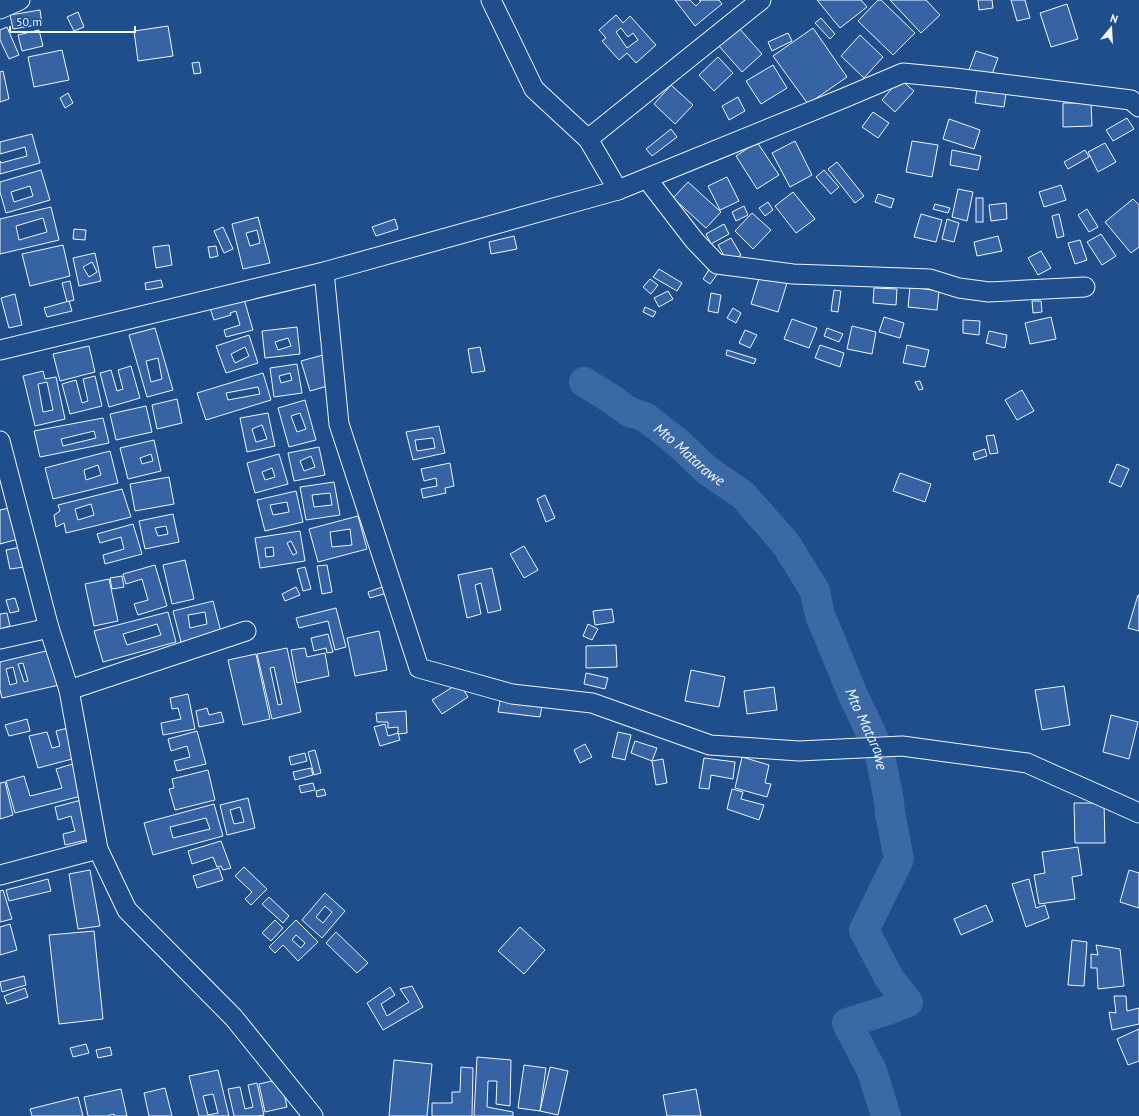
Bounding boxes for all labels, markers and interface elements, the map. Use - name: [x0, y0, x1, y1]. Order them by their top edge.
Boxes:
- scale bar: [10, 8, 135, 34]
- north arrow: [1091, 8, 1131, 48]
- text: N: [1108, 11, 1120, 26]
- text: 50 m: [16, 14, 42, 29]
- water label: Mto Matarawe: [650, 418, 729, 489]
- water label: Mto Matarawe: [842, 685, 892, 772]

